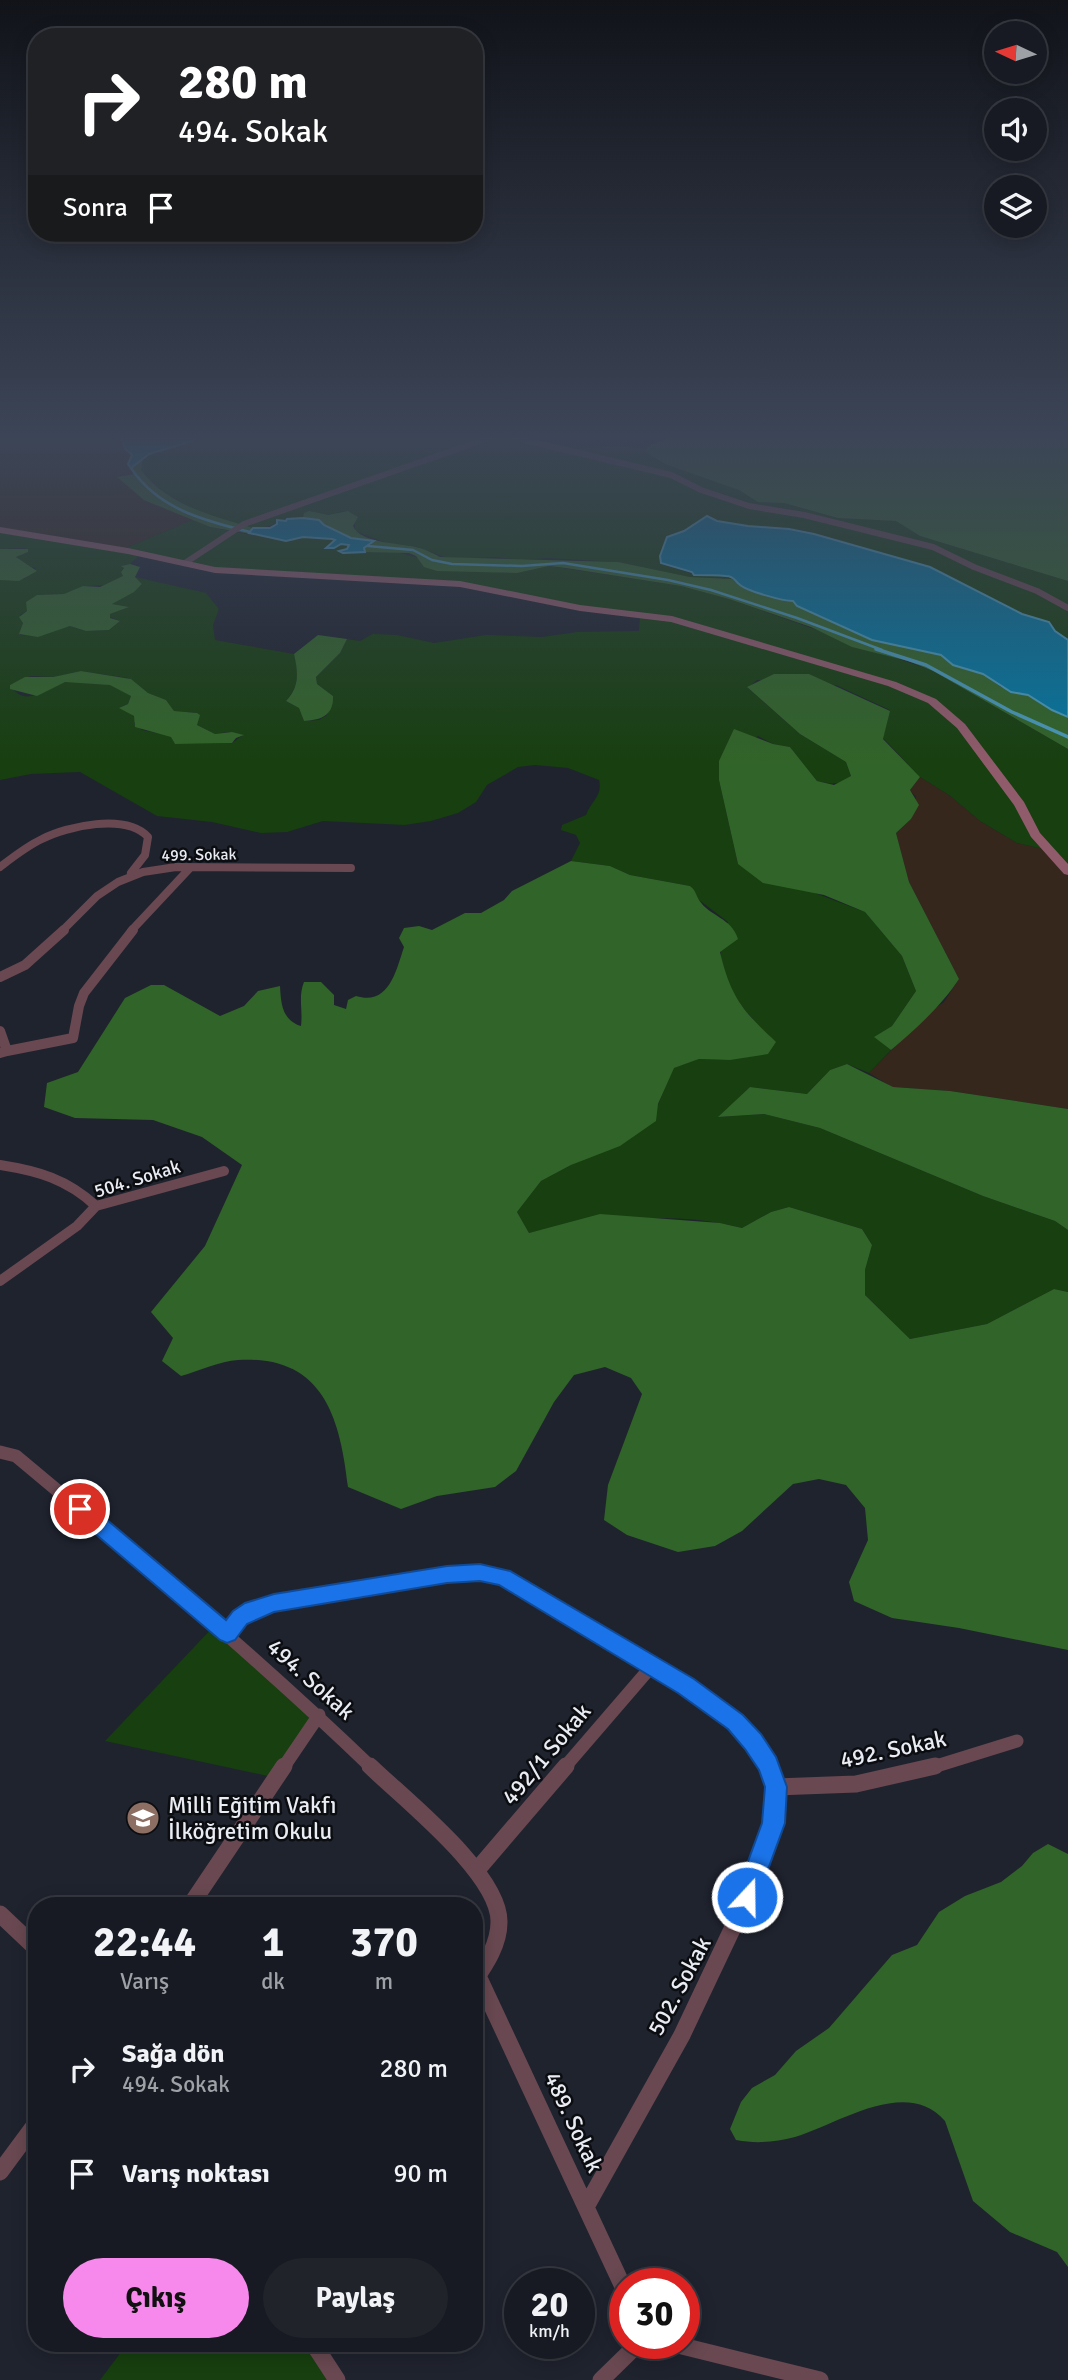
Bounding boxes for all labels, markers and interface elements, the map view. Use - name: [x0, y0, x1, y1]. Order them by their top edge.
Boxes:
- north arrow: [984, 21, 1046, 84]
- map controls: [984, 21, 1047, 238]
- text: 280 m: [178, 52, 308, 112]
- icon: right: [63, 56, 154, 147]
- button: sound: [984, 98, 1047, 161]
- text: 494. Sokak: [178, 112, 328, 151]
- button: layers: [984, 175, 1047, 238]
- icon: arrive: [142, 189, 180, 227]
- text: Sonra: [63, 192, 128, 224]
- street label: 499. Sokak: [161, 844, 237, 866]
- street label: 504. Sokak: [91, 1154, 184, 1203]
- pin: [50, 1479, 110, 1539]
- icon: arrive: [61, 1490, 99, 1528]
- street label: 494. Sokak: [261, 1633, 361, 1727]
- street label: 492/1 Sokak: [495, 1697, 598, 1811]
- street label: 492. Sokak: [837, 1724, 949, 1775]
- place label: Milli Eğitim Vakfı İlköğretim Okulu: [168, 1791, 337, 1846]
- school or university icon: Milli Eğitim Vakfı İlköğretim Okulu: [124, 1799, 162, 1837]
- position arrow: [710, 1860, 784, 1934]
- text: 22:44: [93, 1917, 196, 1968]
- text: 1: [262, 1917, 284, 1968]
- text: 370: [350, 1917, 418, 1968]
- street label: 502. Sokak: [641, 1931, 718, 2041]
- text: Varış: [120, 1967, 169, 1996]
- text: dk: [261, 1967, 285, 1996]
- text: m: [375, 1967, 393, 1996]
- text: Sağa dön: [122, 2038, 225, 2070]
- icon: right: [63, 2050, 101, 2088]
- text: 280 m: [379, 2053, 448, 2085]
- street label: 489. Sokak: [538, 2067, 610, 2178]
- text: 494. Sokak: [122, 2070, 230, 2099]
- icon: arrive: [63, 2155, 101, 2193]
- text: Varış noktası: [122, 2158, 270, 2190]
- text: 90 m: [393, 2158, 448, 2190]
- button: Çıkış: [63, 2258, 249, 2338]
- button: Paylaş: [263, 2258, 448, 2338]
- speed limit sign: 30: [609, 2268, 700, 2359]
- text: 20: [531, 2283, 568, 2326]
- text: km/h: [529, 2320, 570, 2342]

